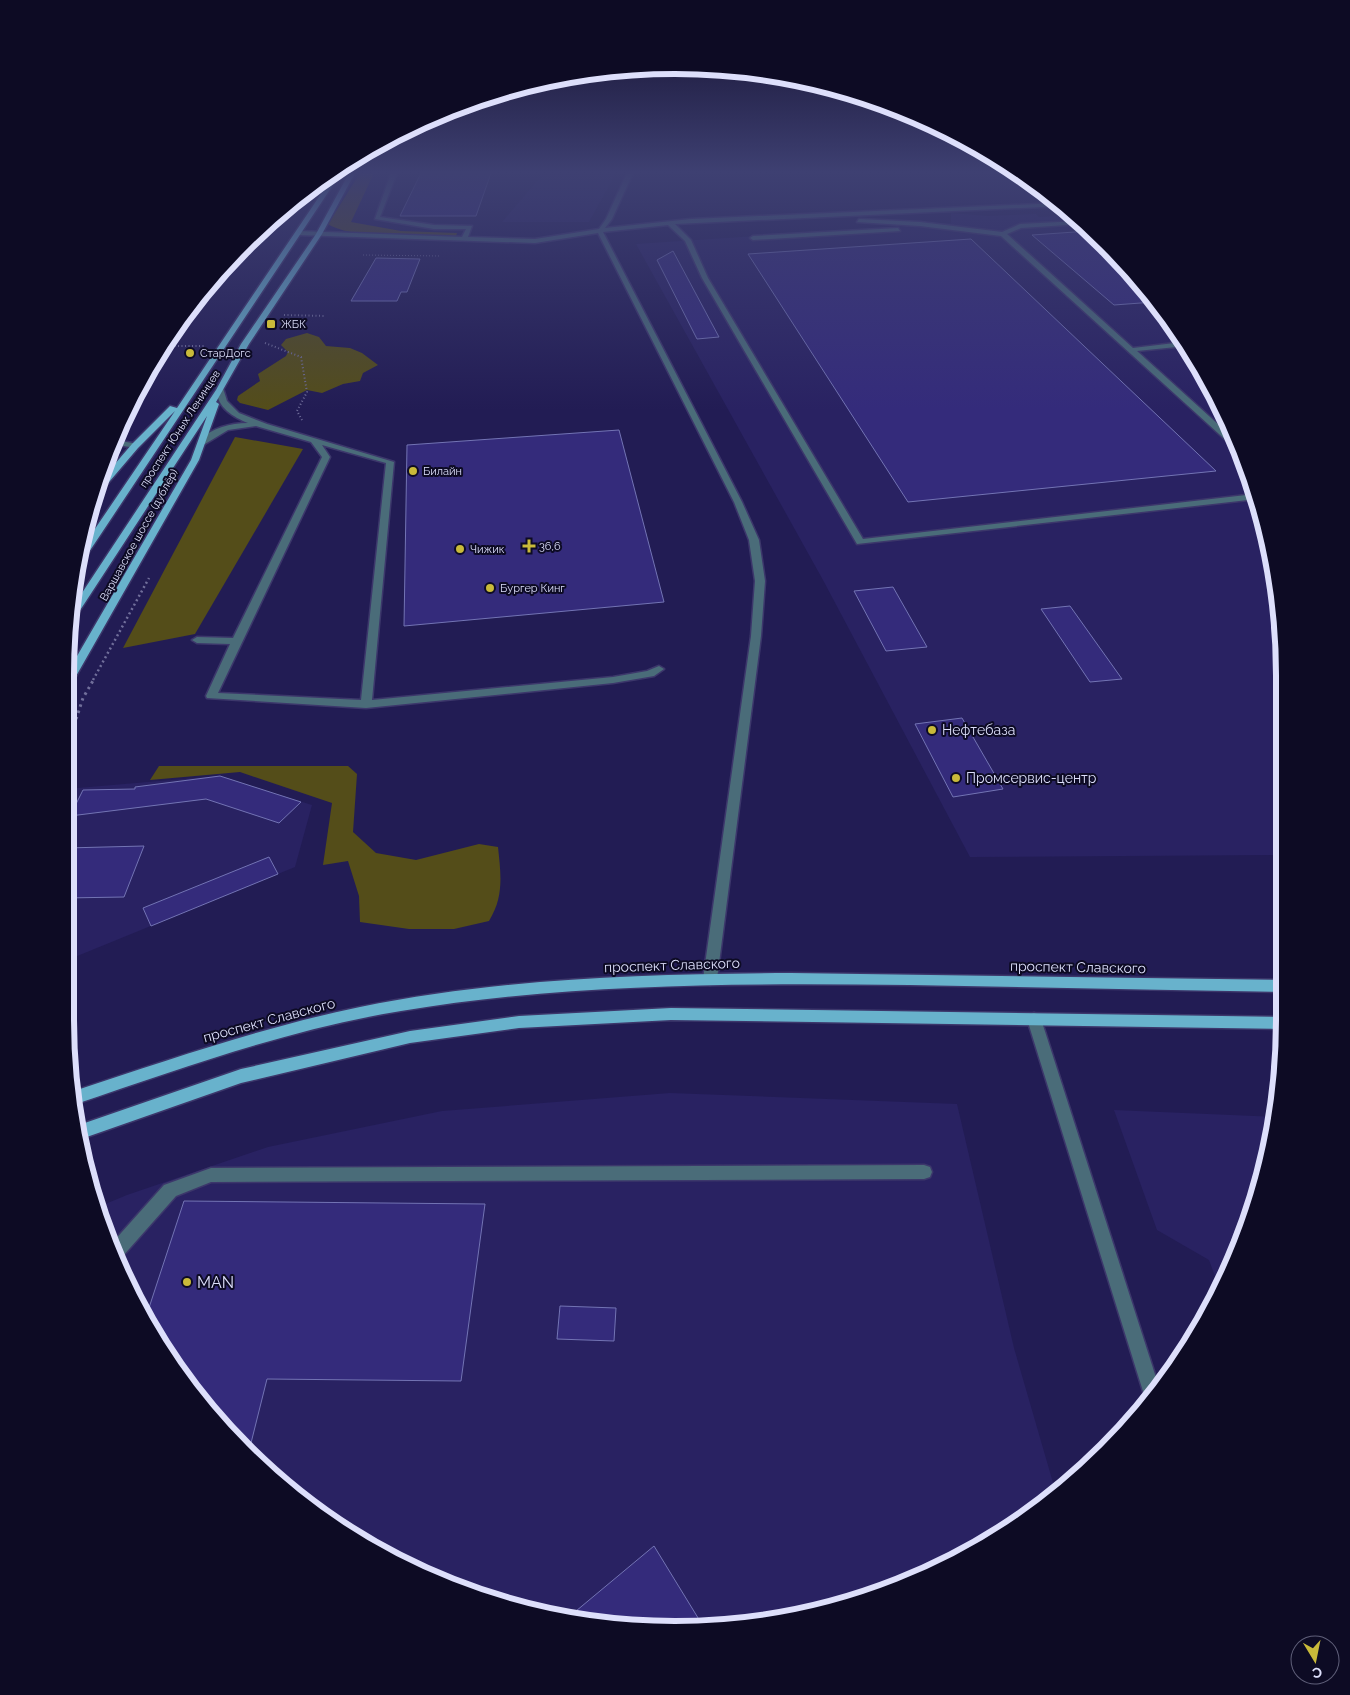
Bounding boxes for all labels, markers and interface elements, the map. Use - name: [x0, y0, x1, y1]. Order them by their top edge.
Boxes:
- marker: ЖБК: [265, 318, 277, 330]
- place label: ЖБК: [281, 318, 306, 331]
- marker: СтарДогс: [184, 347, 196, 359]
- place label: СтарДогс: [200, 347, 251, 360]
- street label: проспект Юных Ленинцев: [137, 368, 223, 490]
- marker: Билайн: [407, 465, 419, 477]
- place label: Билайн: [423, 465, 462, 478]
- street label: Варшавское шоссе (дублёр): [97, 467, 181, 603]
- marker: 36,6: [523, 540, 535, 552]
- place label: 36,6: [539, 540, 561, 553]
- marker: Чижик: [454, 543, 466, 555]
- place label: Чижик: [470, 543, 505, 556]
- marker: Бургер Кинг: [484, 582, 496, 594]
- place label: Бургер Кинг: [500, 582, 565, 595]
- place label: Нефтебаза: [942, 722, 1015, 738]
- marker: Нефтебаза: [926, 724, 938, 736]
- place label: Промсервис-центр: [966, 770, 1097, 786]
- marker: Промсервис-центр: [950, 772, 962, 784]
- street label: проспект Славского: [604, 955, 740, 975]
- street label: проспект Славского: [1010, 958, 1146, 976]
- street label: проспект Славского: [201, 995, 337, 1045]
- place label: MAN: [197, 1273, 234, 1292]
- marker: MAN: [181, 1276, 193, 1288]
- north arrow: [1290, 1635, 1340, 1685]
- text: С: [1311, 1664, 1323, 1682]

